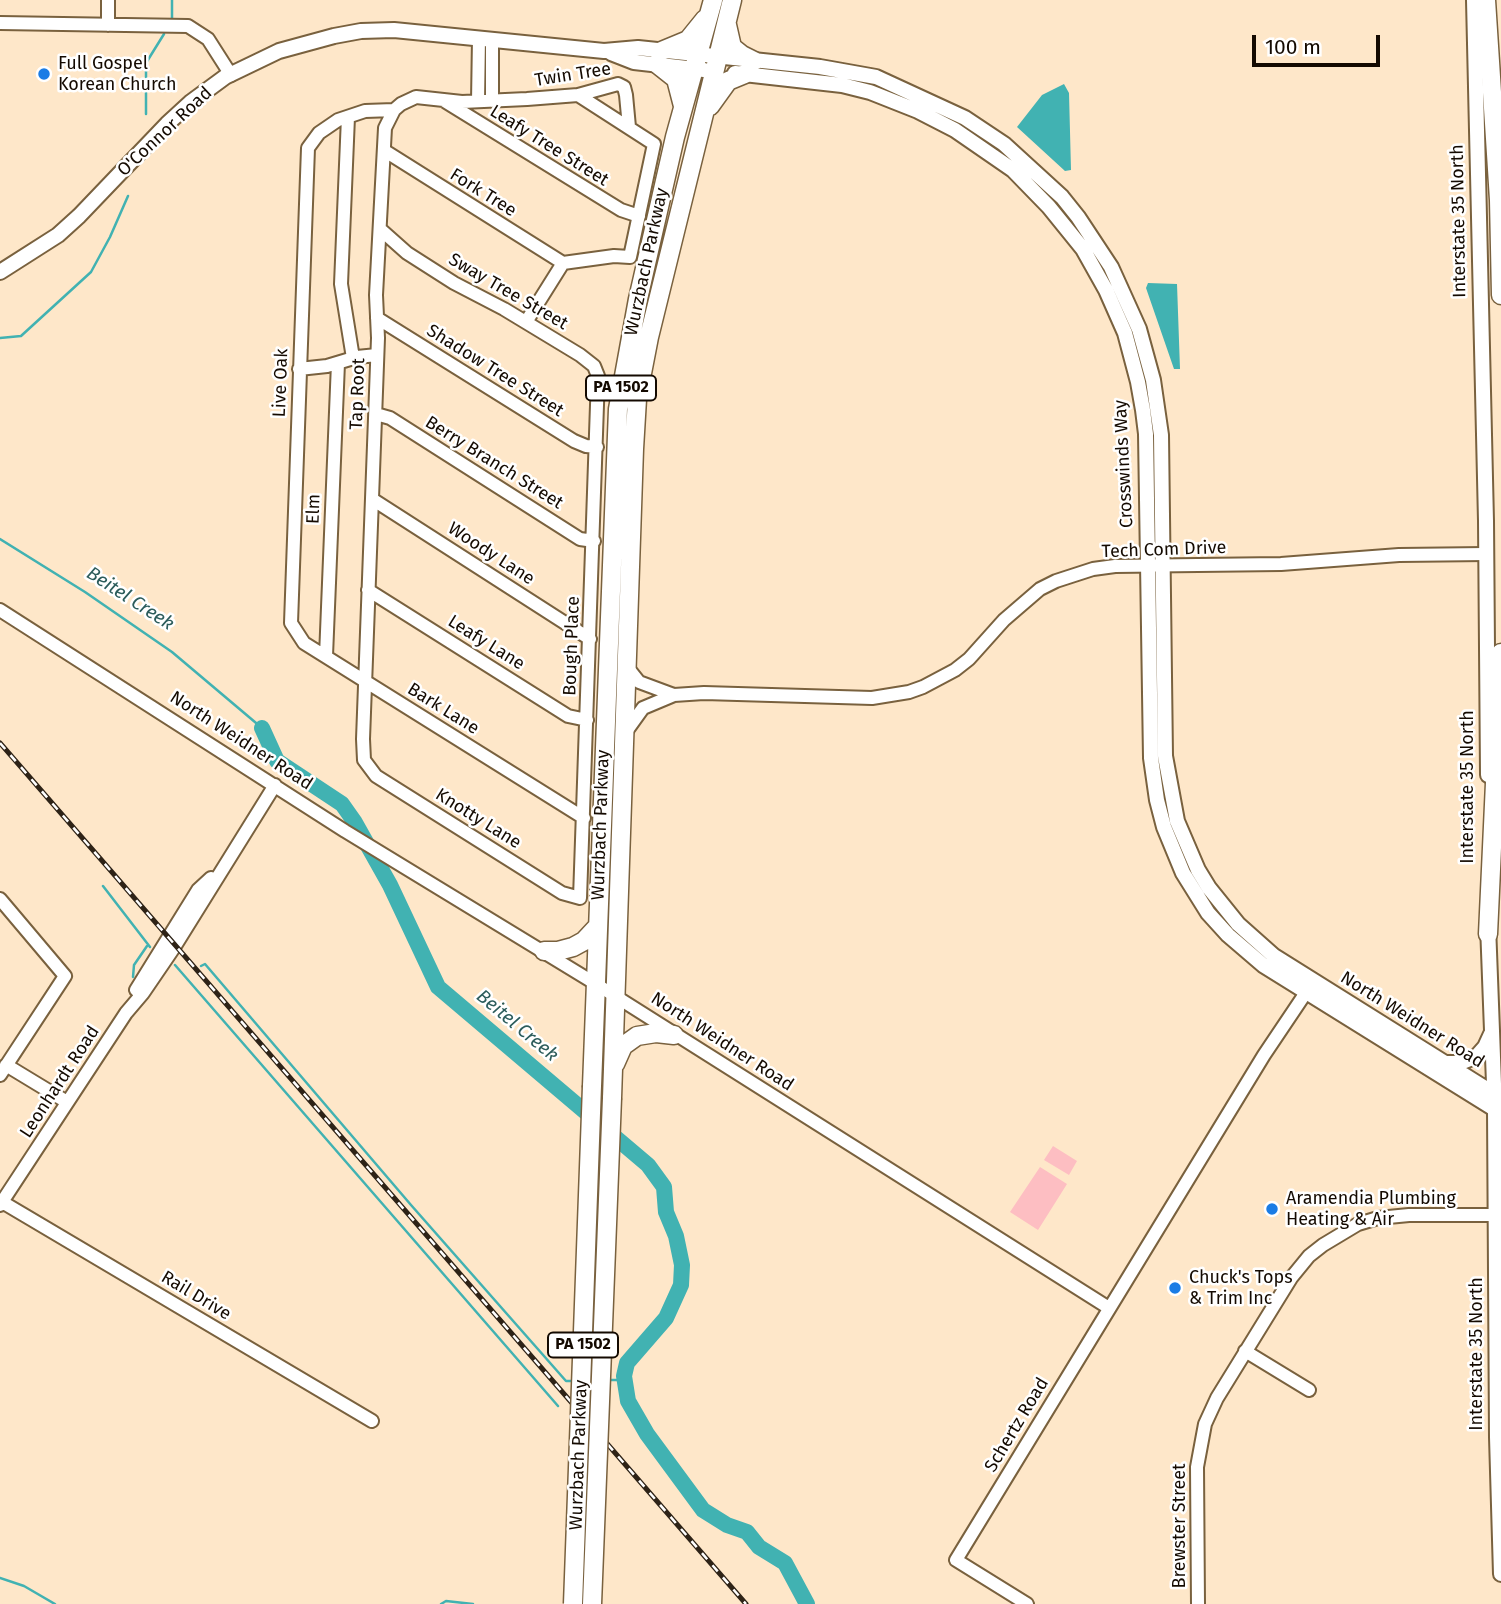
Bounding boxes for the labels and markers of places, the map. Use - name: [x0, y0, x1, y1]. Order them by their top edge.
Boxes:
- place label: Full Gospel Korean Church: [58, 53, 176, 96]
- marker: Full Gospel Korean Church: [36, 66, 52, 82]
- place label: Aramendia Plumbing Heating & Air: [1286, 1188, 1456, 1230]
- marker: Aramendia Plumbing Heating & Air: [1264, 1201, 1280, 1217]
- place label: Chuck's Tops & Trim Inc: [1189, 1267, 1293, 1310]
- marker: Chuck's Tops & Trim Inc: [1167, 1280, 1183, 1296]

